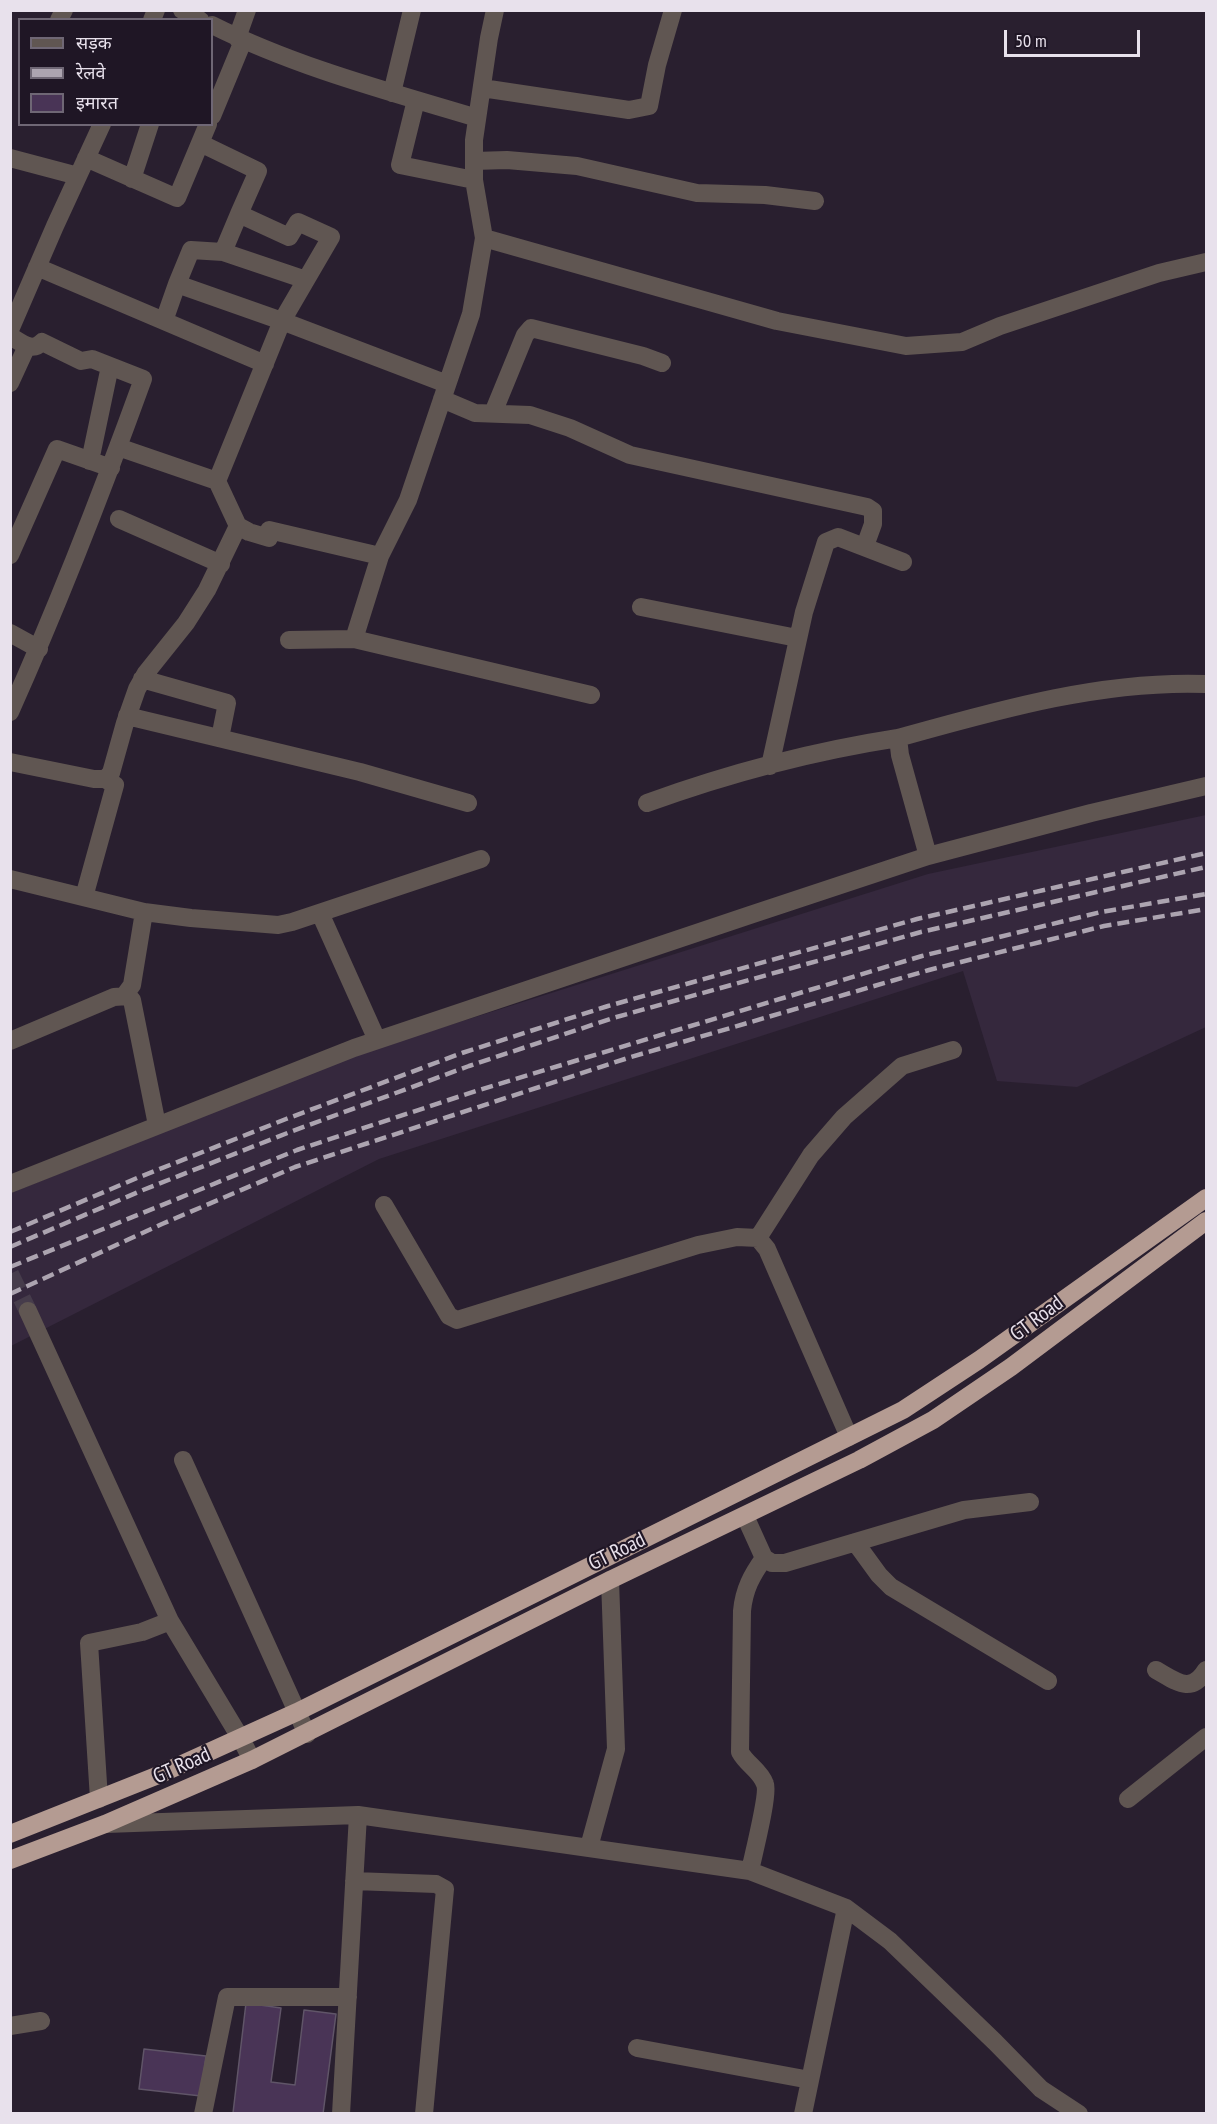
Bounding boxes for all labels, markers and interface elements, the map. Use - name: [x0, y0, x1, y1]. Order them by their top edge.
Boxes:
- legend: [18, 18, 213, 126]
- scale bar: [1007, 18, 1144, 56]
- text: 50 m: [1015, 29, 1047, 52]
- text: सड़क: [76, 31, 112, 54]
- text: रेलवे: [76, 61, 106, 84]
- text: इमारत: [76, 91, 118, 114]
- street label: GT Road: [1005, 1291, 1069, 1347]
- street label: GT Road: [585, 1528, 649, 1576]
- street label: GT Road: [149, 1742, 215, 1790]

